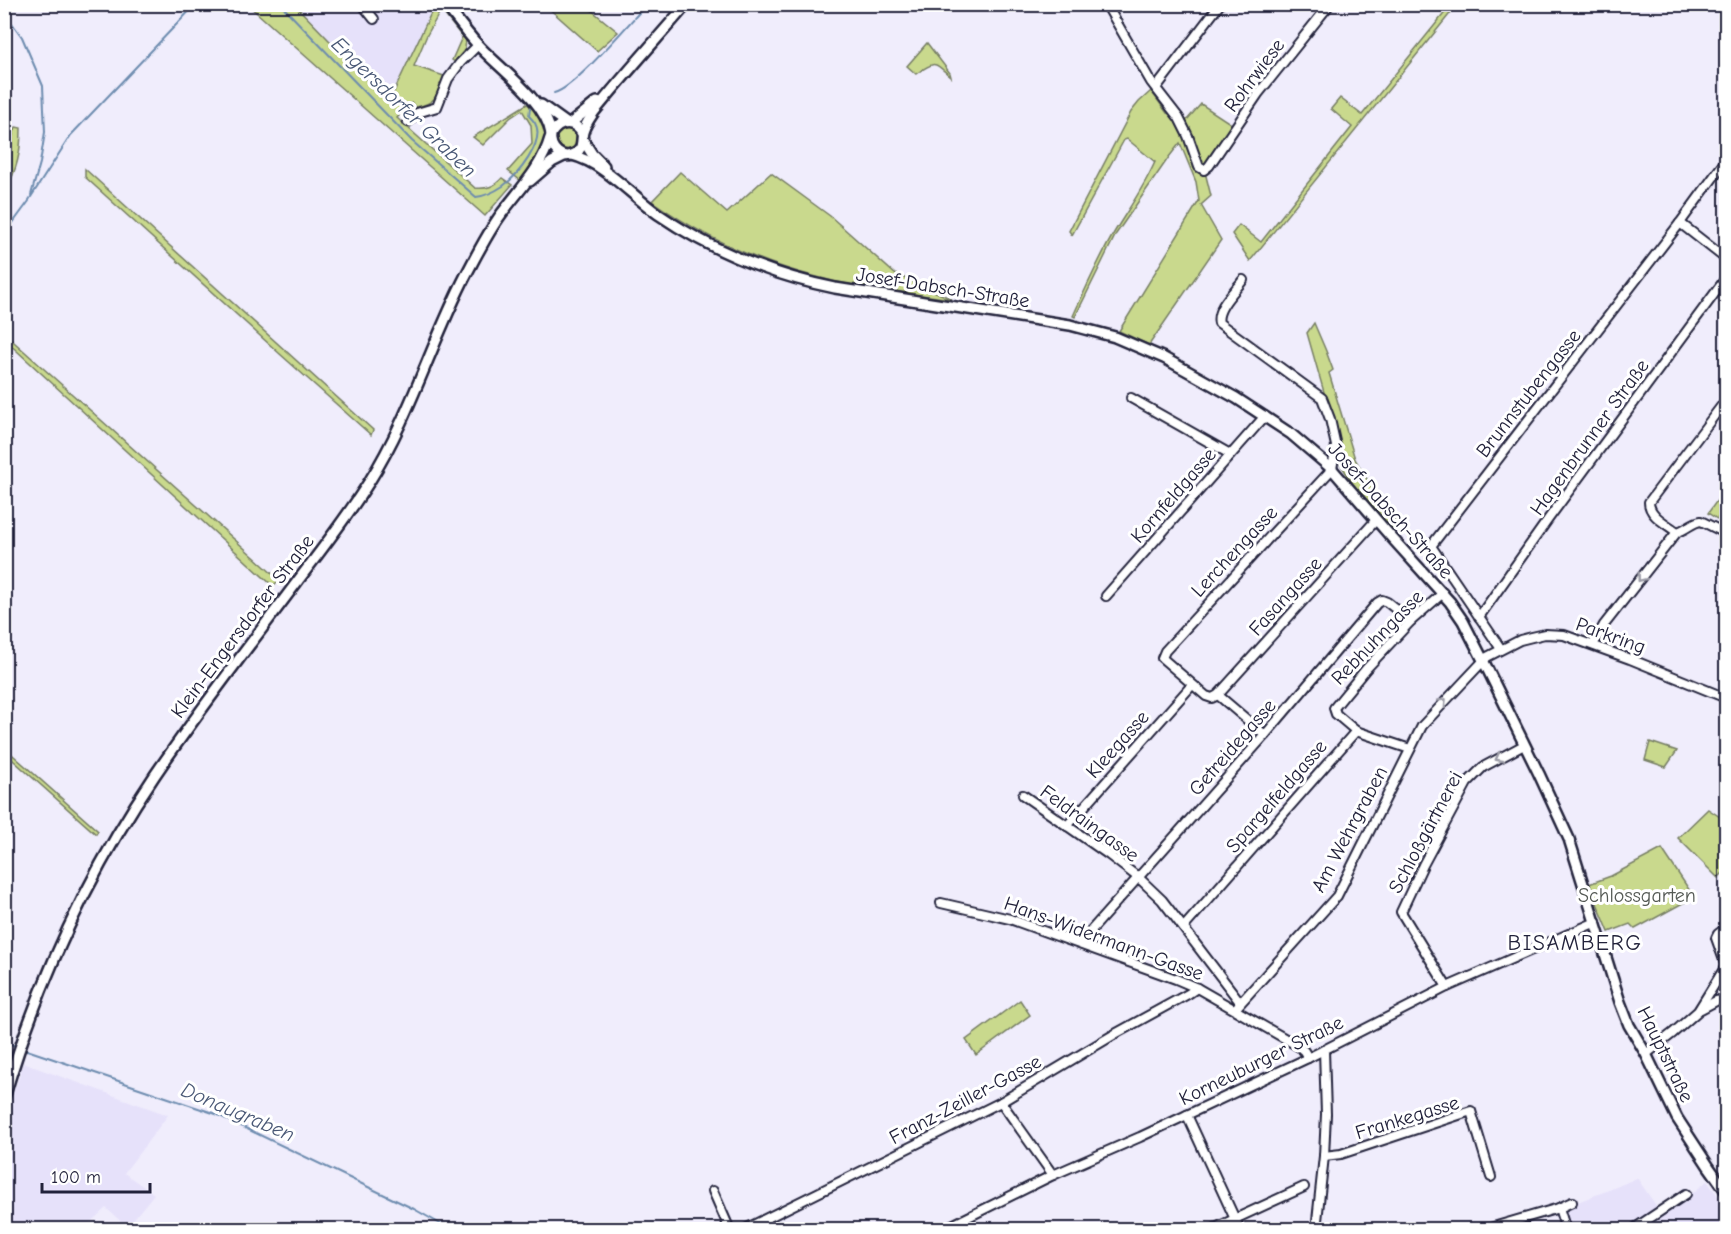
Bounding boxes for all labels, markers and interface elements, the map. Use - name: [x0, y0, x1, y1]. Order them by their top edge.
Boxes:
- water label: Engersdorfer Graben: [327, 32, 481, 182]
- street label: Rohrwiese: [1219, 34, 1289, 116]
- street label: Josef-Dabsch-Straße: [855, 262, 1031, 313]
- street label: Brunnstubengasse: [1471, 325, 1586, 462]
- street label: Hagenbrunner Straße: [1525, 355, 1654, 520]
- street label: Josef-Dabsch-Straße: [1323, 437, 1458, 583]
- street label: Kornfeldgasse: [1126, 443, 1221, 548]
- street label: Lerchengasse: [1186, 501, 1282, 602]
- street label: Klein-Engersdorfer Straße: [166, 530, 319, 722]
- street label: Fasangasse: [1244, 552, 1327, 640]
- one-way arrow: [1637, 572, 1648, 583]
- street label: Rebhuhngasse: [1326, 585, 1428, 689]
- street label: Parkring: [1573, 612, 1649, 659]
- street label: Getreidegasse: [1184, 694, 1281, 800]
- one-way arrow: [1436, 698, 1447, 709]
- street label: Kleegasse: [1081, 706, 1154, 783]
- street label: Spargelfeldgasse: [1221, 735, 1332, 857]
- one-way arrow: [1495, 751, 1505, 762]
- street label: Am Wehrgraben: [1307, 762, 1392, 896]
- street label: Schloßgärtnerei: [1384, 767, 1467, 897]
- street label: Feldraingasse: [1036, 780, 1144, 867]
- park label: Schlossgarten: [1578, 884, 1696, 907]
- street label: Hans-Widermann-Gasse: [1001, 892, 1207, 985]
- district label: BISAMBERG: [1508, 930, 1642, 956]
- street label: Hauptstraße: [1633, 1003, 1699, 1106]
- street label: Korneuburger Straße: [1175, 1011, 1347, 1110]
- street label: Franz-Zeiller-Gasse: [885, 1050, 1045, 1149]
- water label: Donaugraben: [178, 1077, 298, 1147]
- street label: Frankegasse: [1352, 1091, 1462, 1144]
- scale bar: [42, 1156, 150, 1194]
- text: 100 m: [51, 1167, 101, 1188]

